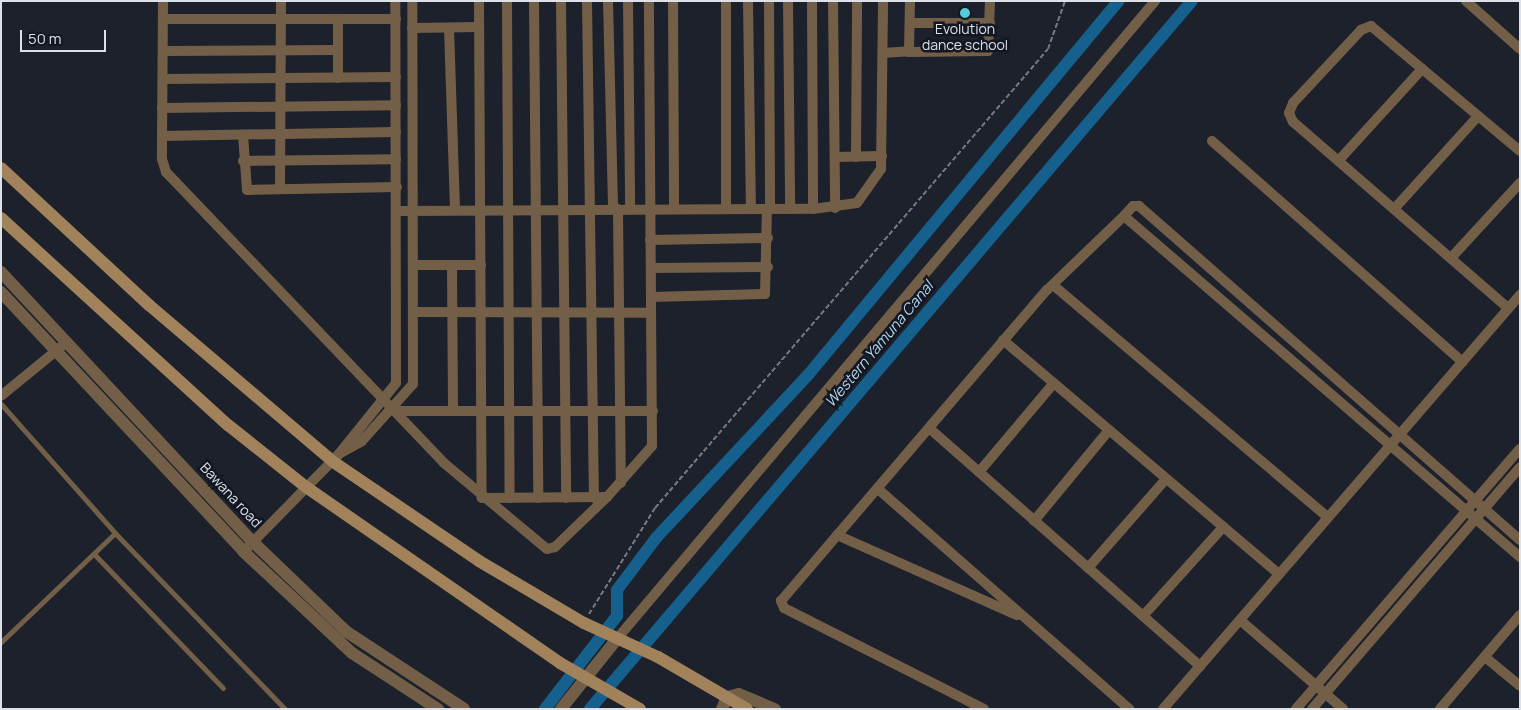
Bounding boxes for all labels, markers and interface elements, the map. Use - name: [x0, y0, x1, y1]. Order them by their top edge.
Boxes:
- marker: Evolution dance school: [959, 7, 971, 19]
- scale bar: [22, 20, 109, 52]
- place label: Evolution dance school: [922, 21, 1008, 54]
- text: 50 m: [28, 28, 62, 49]
- water label: Western Yamuna Canal: [821, 277, 937, 411]
- street label: Bawana road: [197, 459, 265, 531]

